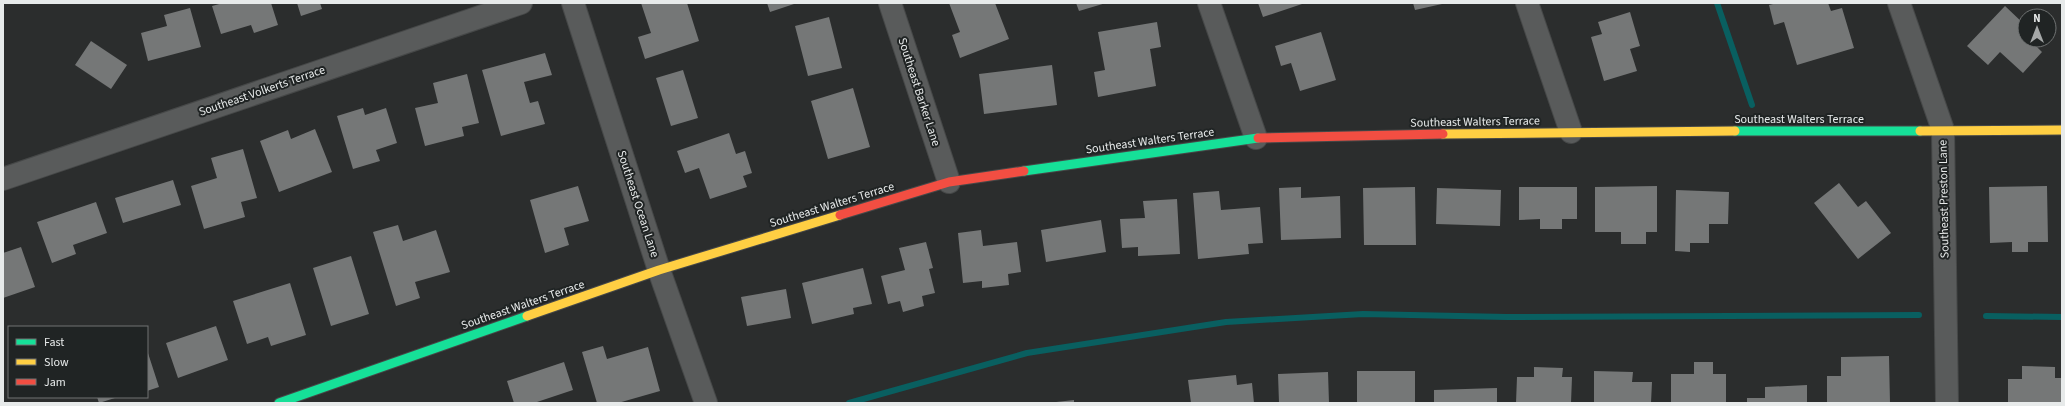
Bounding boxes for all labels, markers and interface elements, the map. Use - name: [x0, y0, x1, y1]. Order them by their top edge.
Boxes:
- north arrow: [2017, 8, 2057, 48]
- text: N: [2033, 11, 2041, 26]
- street label: Southeast Barker Lane: [893, 36, 945, 148]
- street label: Southeast Volkerts Terrace: [196, 61, 328, 121]
- street label: Southeast Walters Terrace: [1734, 111, 1864, 128]
- street label: Southeast Walters Terrace: [1410, 112, 1540, 132]
- street label: Southeast Walters Terrace: [1085, 124, 1215, 158]
- street label: Southeast Preston Lane: [1934, 140, 1954, 258]
- street label: Southeast Ocean Lane: [613, 148, 663, 260]
- street label: Southeast Walters Terrace: [767, 178, 897, 232]
- street label: Southeast Walters Terrace: [459, 276, 587, 334]
- legend: [8, 326, 148, 398]
- text: Fast: [44, 334, 64, 351]
- text: Slow: [44, 354, 69, 371]
- text: Jam: [44, 374, 66, 391]

